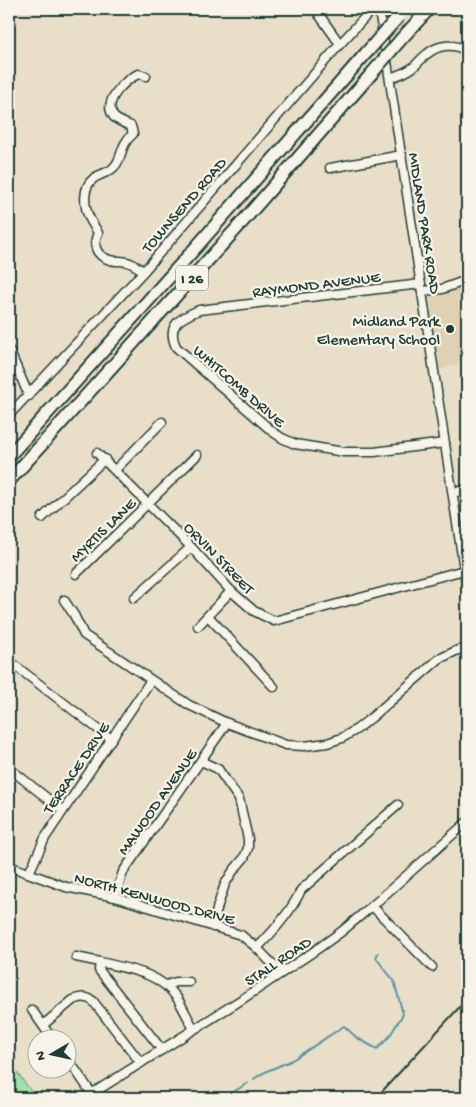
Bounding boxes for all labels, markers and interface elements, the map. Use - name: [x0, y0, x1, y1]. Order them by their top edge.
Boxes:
- street label: MIDLAND PARK ROAD: [402, 152, 443, 296]
- street label: TOWNSEND ROAD: [139, 154, 232, 258]
- road number: I 26: [176, 266, 208, 290]
- street label: RAYMOND AVENUE: [251, 269, 382, 304]
- place label: Midland Park Elementary School: [317, 314, 442, 351]
- marker: Midland Park Elementary School: [444, 323, 456, 335]
- street label: WHITCOMB DRIVE: [188, 343, 288, 433]
- street label: MYRTIS LANE: [68, 495, 142, 567]
- street label: ORVIN STREET: [178, 519, 257, 600]
- street label: TERRACE DRIVE: [40, 719, 116, 819]
- street label: MAWOOD AVENUE: [115, 745, 203, 860]
- street label: NORTH KENWOOD DRIVE: [72, 870, 237, 931]
- street label: STALL ROAD: [242, 933, 316, 992]
- north arrow: [28, 1030, 78, 1080]
- text: N: [33, 1050, 51, 1061]

